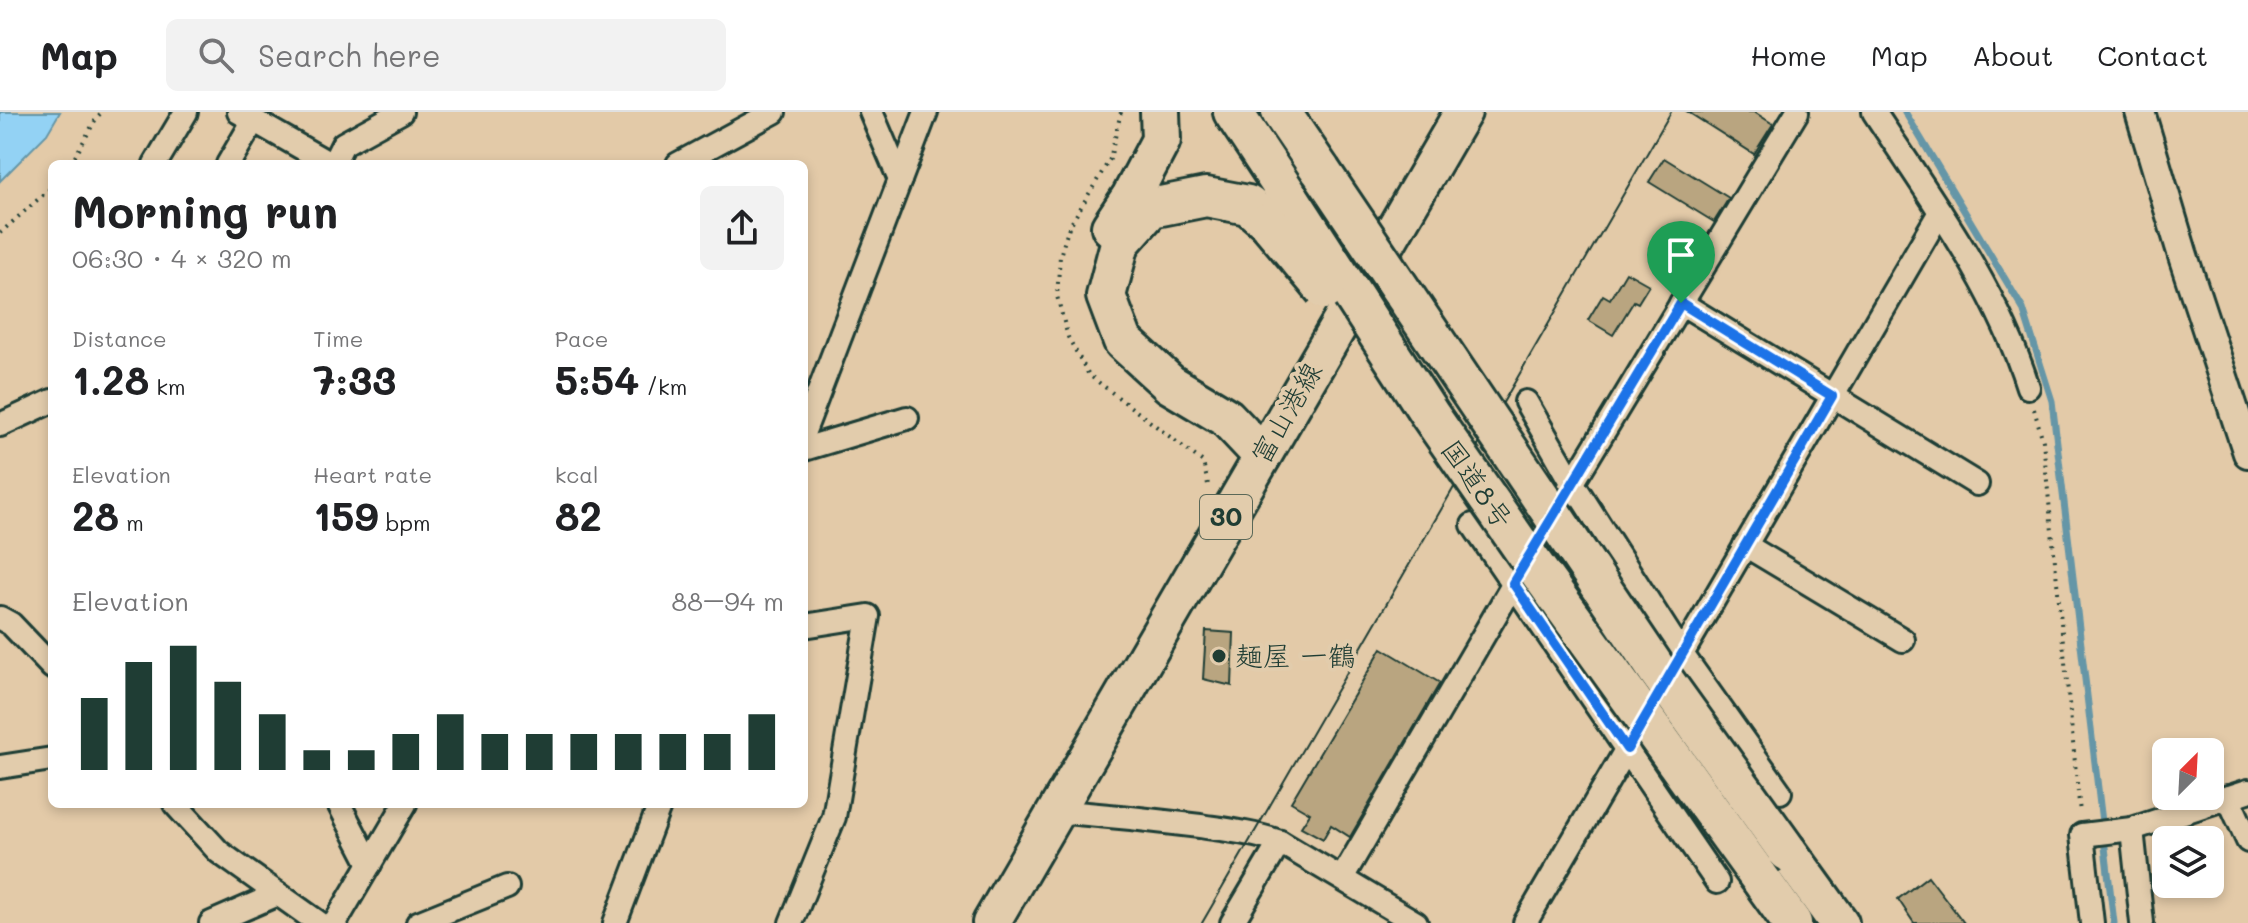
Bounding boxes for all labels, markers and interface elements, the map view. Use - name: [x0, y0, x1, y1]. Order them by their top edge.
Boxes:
- search box: [166, 19, 726, 91]
- text: Map: [40, 30, 118, 80]
- icon: search: [194, 33, 238, 77]
- text: Search here: [258, 35, 441, 75]
- text: Home: [1751, 37, 1827, 73]
- text: Map: [1871, 37, 1928, 73]
- text: About: [1972, 37, 2053, 73]
- text: Contact: [2097, 37, 2208, 73]
- text: Morning run: [72, 182, 338, 239]
- button: share: [700, 186, 784, 270]
- pin: [1647, 221, 1715, 303]
- icon: arrive: [1659, 233, 1703, 277]
- text: 06:30 · 4 × 320 m: [72, 241, 292, 275]
- text: Distance: [72, 324, 167, 353]
- text: Time: [313, 324, 363, 353]
- text: Pace: [555, 324, 608, 353]
- text: 1.28: [72, 353, 149, 405]
- text: 7:33: [313, 353, 396, 405]
- text: 5:54: [555, 353, 639, 405]
- street label: 富山港線: [1242, 355, 1329, 470]
- text: km: [149, 372, 185, 401]
- text: /km: [639, 372, 687, 401]
- street label: 国道8号: [1434, 432, 1522, 535]
- text: Elevation: [72, 460, 171, 489]
- text: Heart rate: [313, 460, 432, 489]
- text: kcal: [555, 460, 599, 489]
- text: 28: [72, 489, 119, 541]
- text: 159: [313, 489, 378, 541]
- text: 82: [555, 489, 602, 541]
- road number: 30: [1200, 495, 1252, 539]
- text: m: [119, 508, 144, 537]
- text: bpm: [378, 508, 431, 537]
- text: Elevation: [72, 584, 189, 618]
- text: 88–94 m: [672, 584, 784, 618]
- place label: 麺屋 一鶴: [1235, 637, 1356, 673]
- marker: 麺屋 一鶴: [1210, 647, 1228, 665]
- north arrow: [2152, 738, 2224, 810]
- map controls: [2152, 738, 2224, 898]
- button: layers: [2152, 826, 2224, 898]

